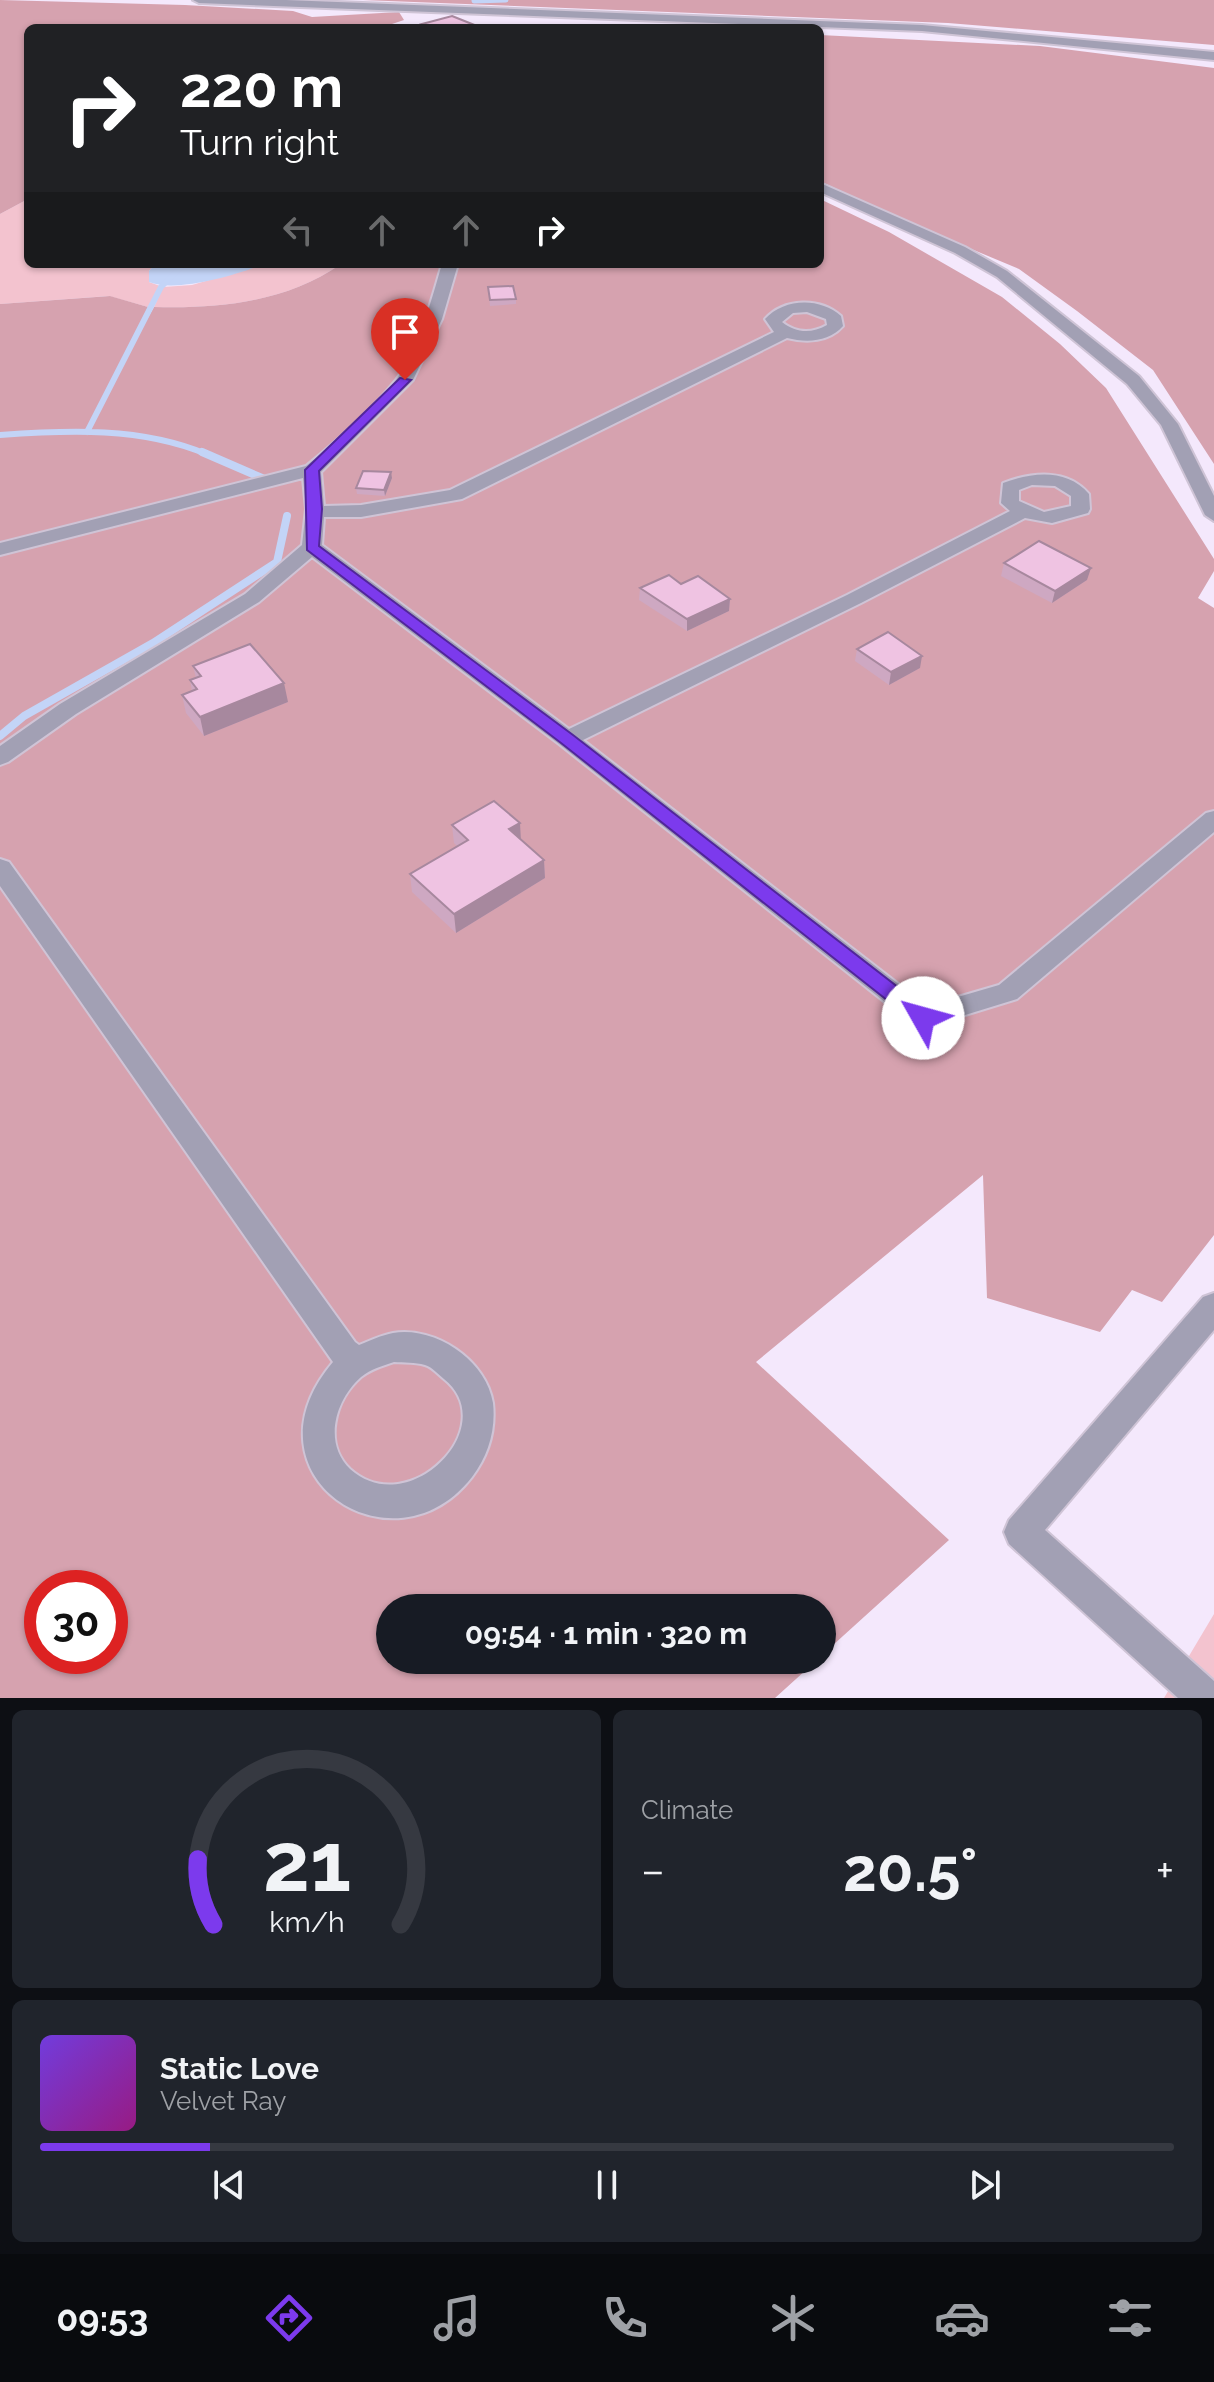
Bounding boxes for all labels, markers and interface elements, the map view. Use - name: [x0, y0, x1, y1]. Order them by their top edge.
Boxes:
- text: 220 m: [180, 54, 343, 120]
- icon: right: [48, 56, 152, 160]
- text: Turn right: [180, 121, 339, 163]
- icon: left: [276, 208, 320, 252]
- icon: ahead: [360, 208, 404, 252]
- icon: ahead: [444, 208, 488, 252]
- icon: right: [528, 208, 572, 252]
- pin: [371, 298, 439, 380]
- icon: arrive: [383, 310, 427, 354]
- position arrow: [881, 976, 965, 1060]
- speed limit sign: 30: [24, 1570, 128, 1674]
- text: 09:54 · 1 min · 320 m: [465, 1616, 747, 1651]
- text: Climate: [641, 1795, 733, 1825]
- text: 21: [262, 1813, 351, 1910]
- text: 20.5°: [843, 1835, 977, 1905]
- text: −: [641, 1845, 665, 1896]
- text: +: [1156, 1845, 1174, 1896]
- text: km/h: [269, 1905, 344, 1939]
- text: Static Love: [160, 2051, 319, 2086]
- text: Velvet Ray: [160, 2086, 286, 2116]
- icon: previous: [207, 2163, 251, 2207]
- icon: pause: [585, 2163, 629, 2207]
- icon: next: [963, 2163, 1007, 2207]
- icon: directions: [261, 2290, 317, 2346]
- icon: music: [429, 2290, 485, 2346]
- icon: phone: [597, 2290, 653, 2346]
- icon: climate: [765, 2290, 821, 2346]
- icon: car: [934, 2290, 990, 2346]
- icon: filters: [1102, 2290, 1158, 2346]
- text: 09:53: [56, 2297, 148, 2339]

